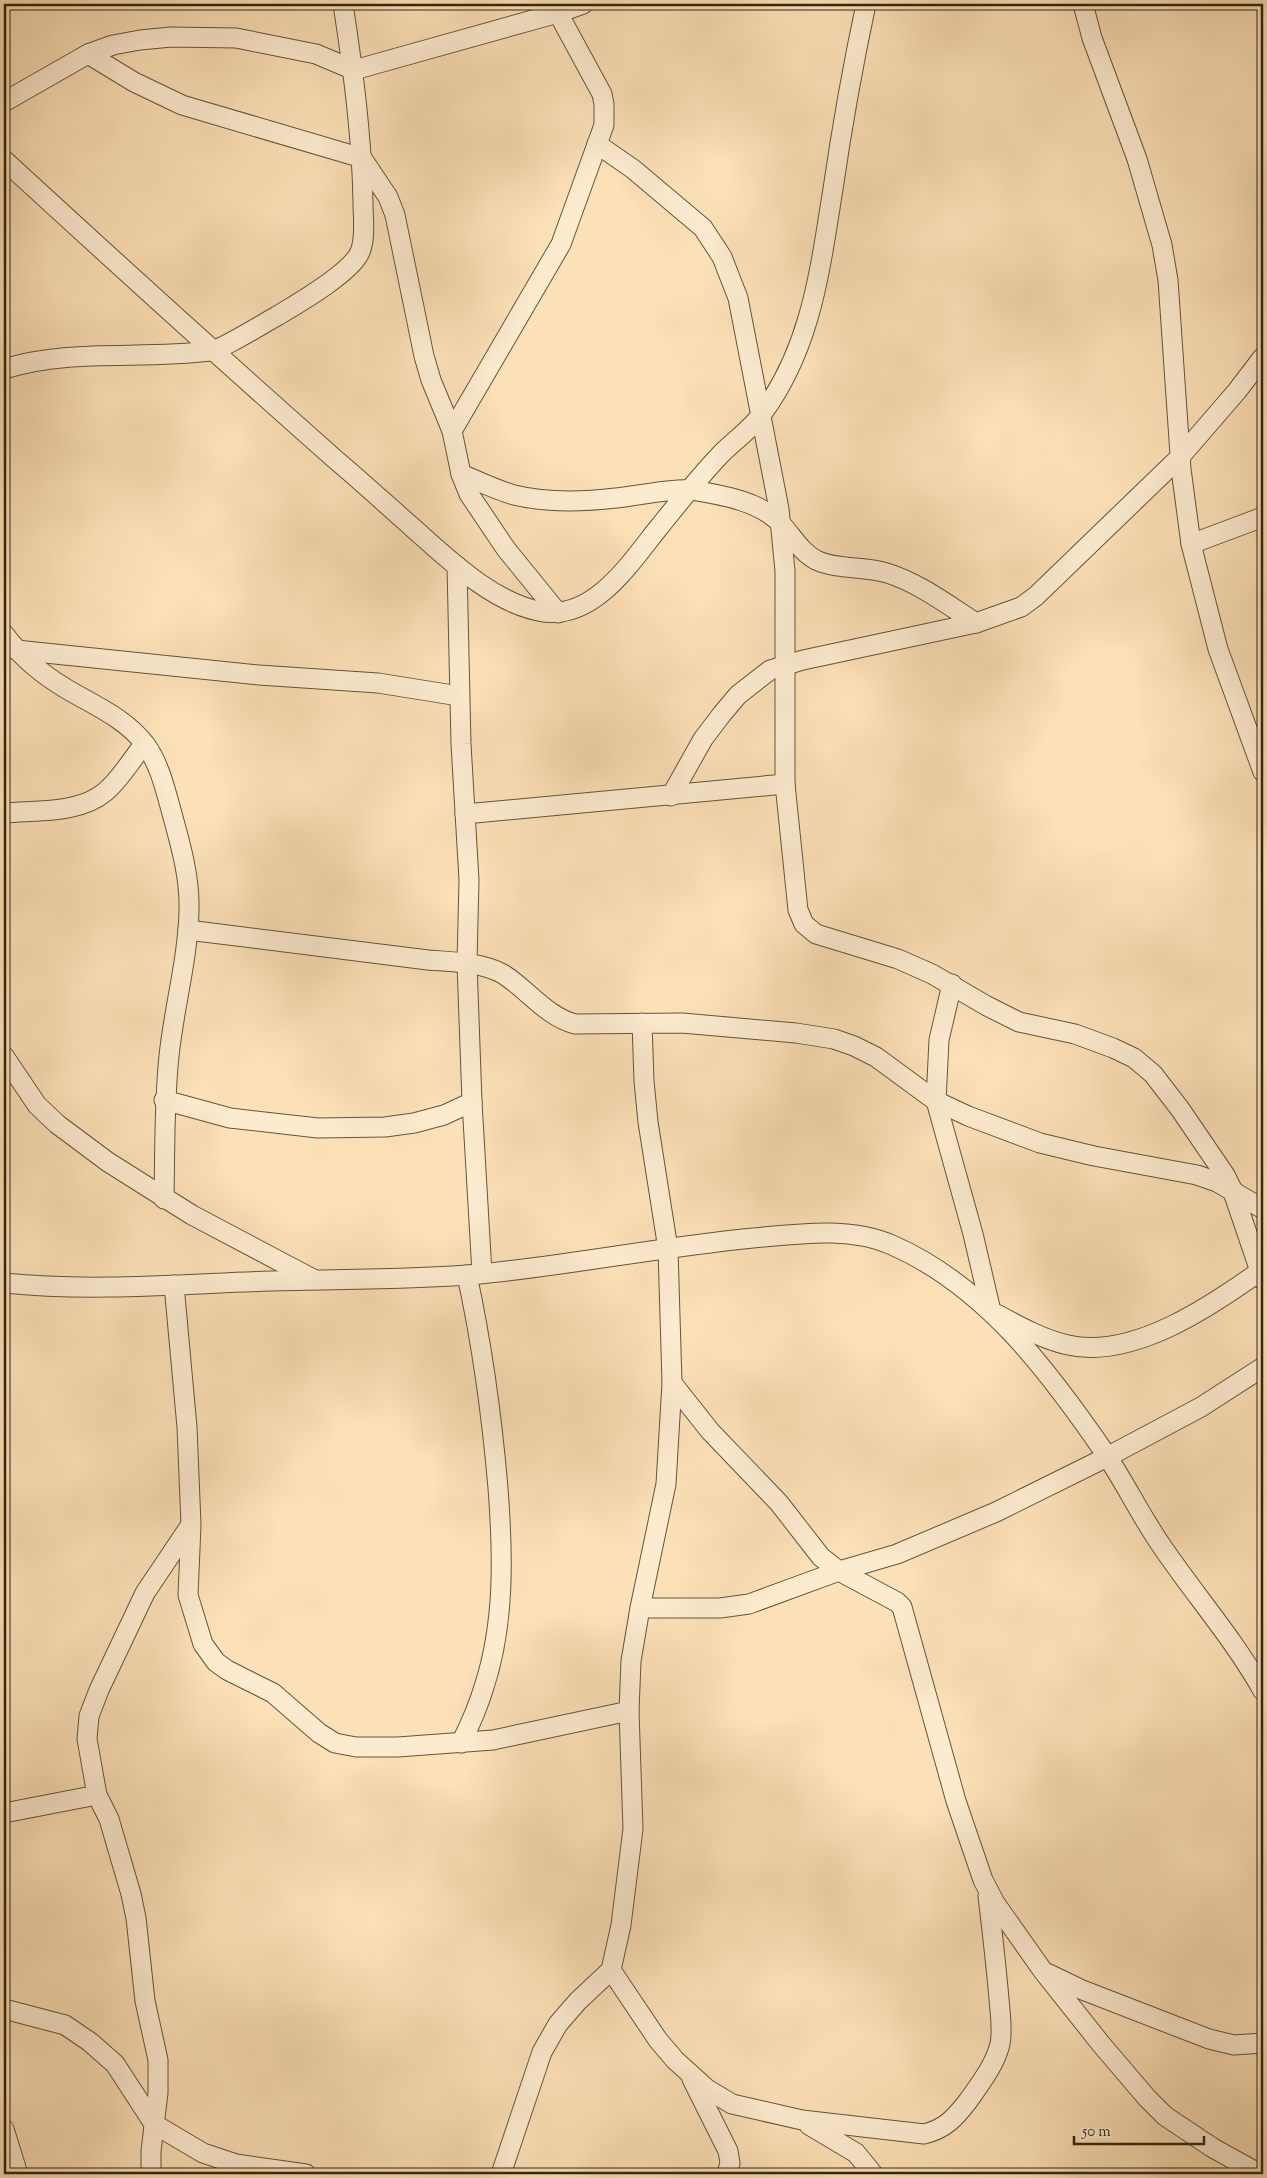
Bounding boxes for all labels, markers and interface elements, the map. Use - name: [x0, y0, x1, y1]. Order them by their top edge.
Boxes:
- scale bar: [1074, 2113, 1204, 2145]
- text: 50 m: [1081, 2122, 1111, 2143]

